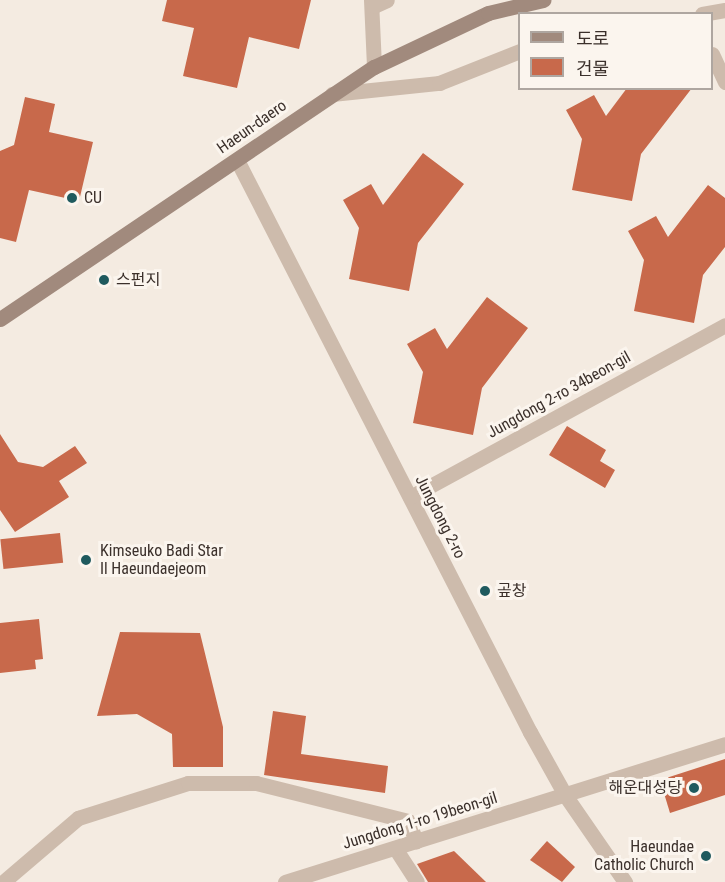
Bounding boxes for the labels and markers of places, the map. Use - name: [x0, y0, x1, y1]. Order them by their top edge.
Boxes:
- place label: CU: [84, 188, 102, 208]
- marker: CU: [65, 191, 79, 205]
- place label: 스펀지: [116, 270, 160, 290]
- marker: 스펀지: [97, 273, 111, 287]
- place label: Kimseuko Badi Star Il Haeundaejeom: [100, 541, 223, 579]
- marker: Kimseuko Badi Star Il Haeundaejeom: [77, 551, 95, 569]
- place label: 곺창: [497, 581, 526, 601]
- marker: 곺창: [478, 584, 492, 598]
- place label: 해운대성당: [608, 778, 682, 798]
- marker: 해운대성당: [687, 781, 701, 795]
- place label: Haeundae Catholic Church: [594, 837, 694, 875]
- marker: Haeundae Catholic Church: [699, 849, 713, 863]

